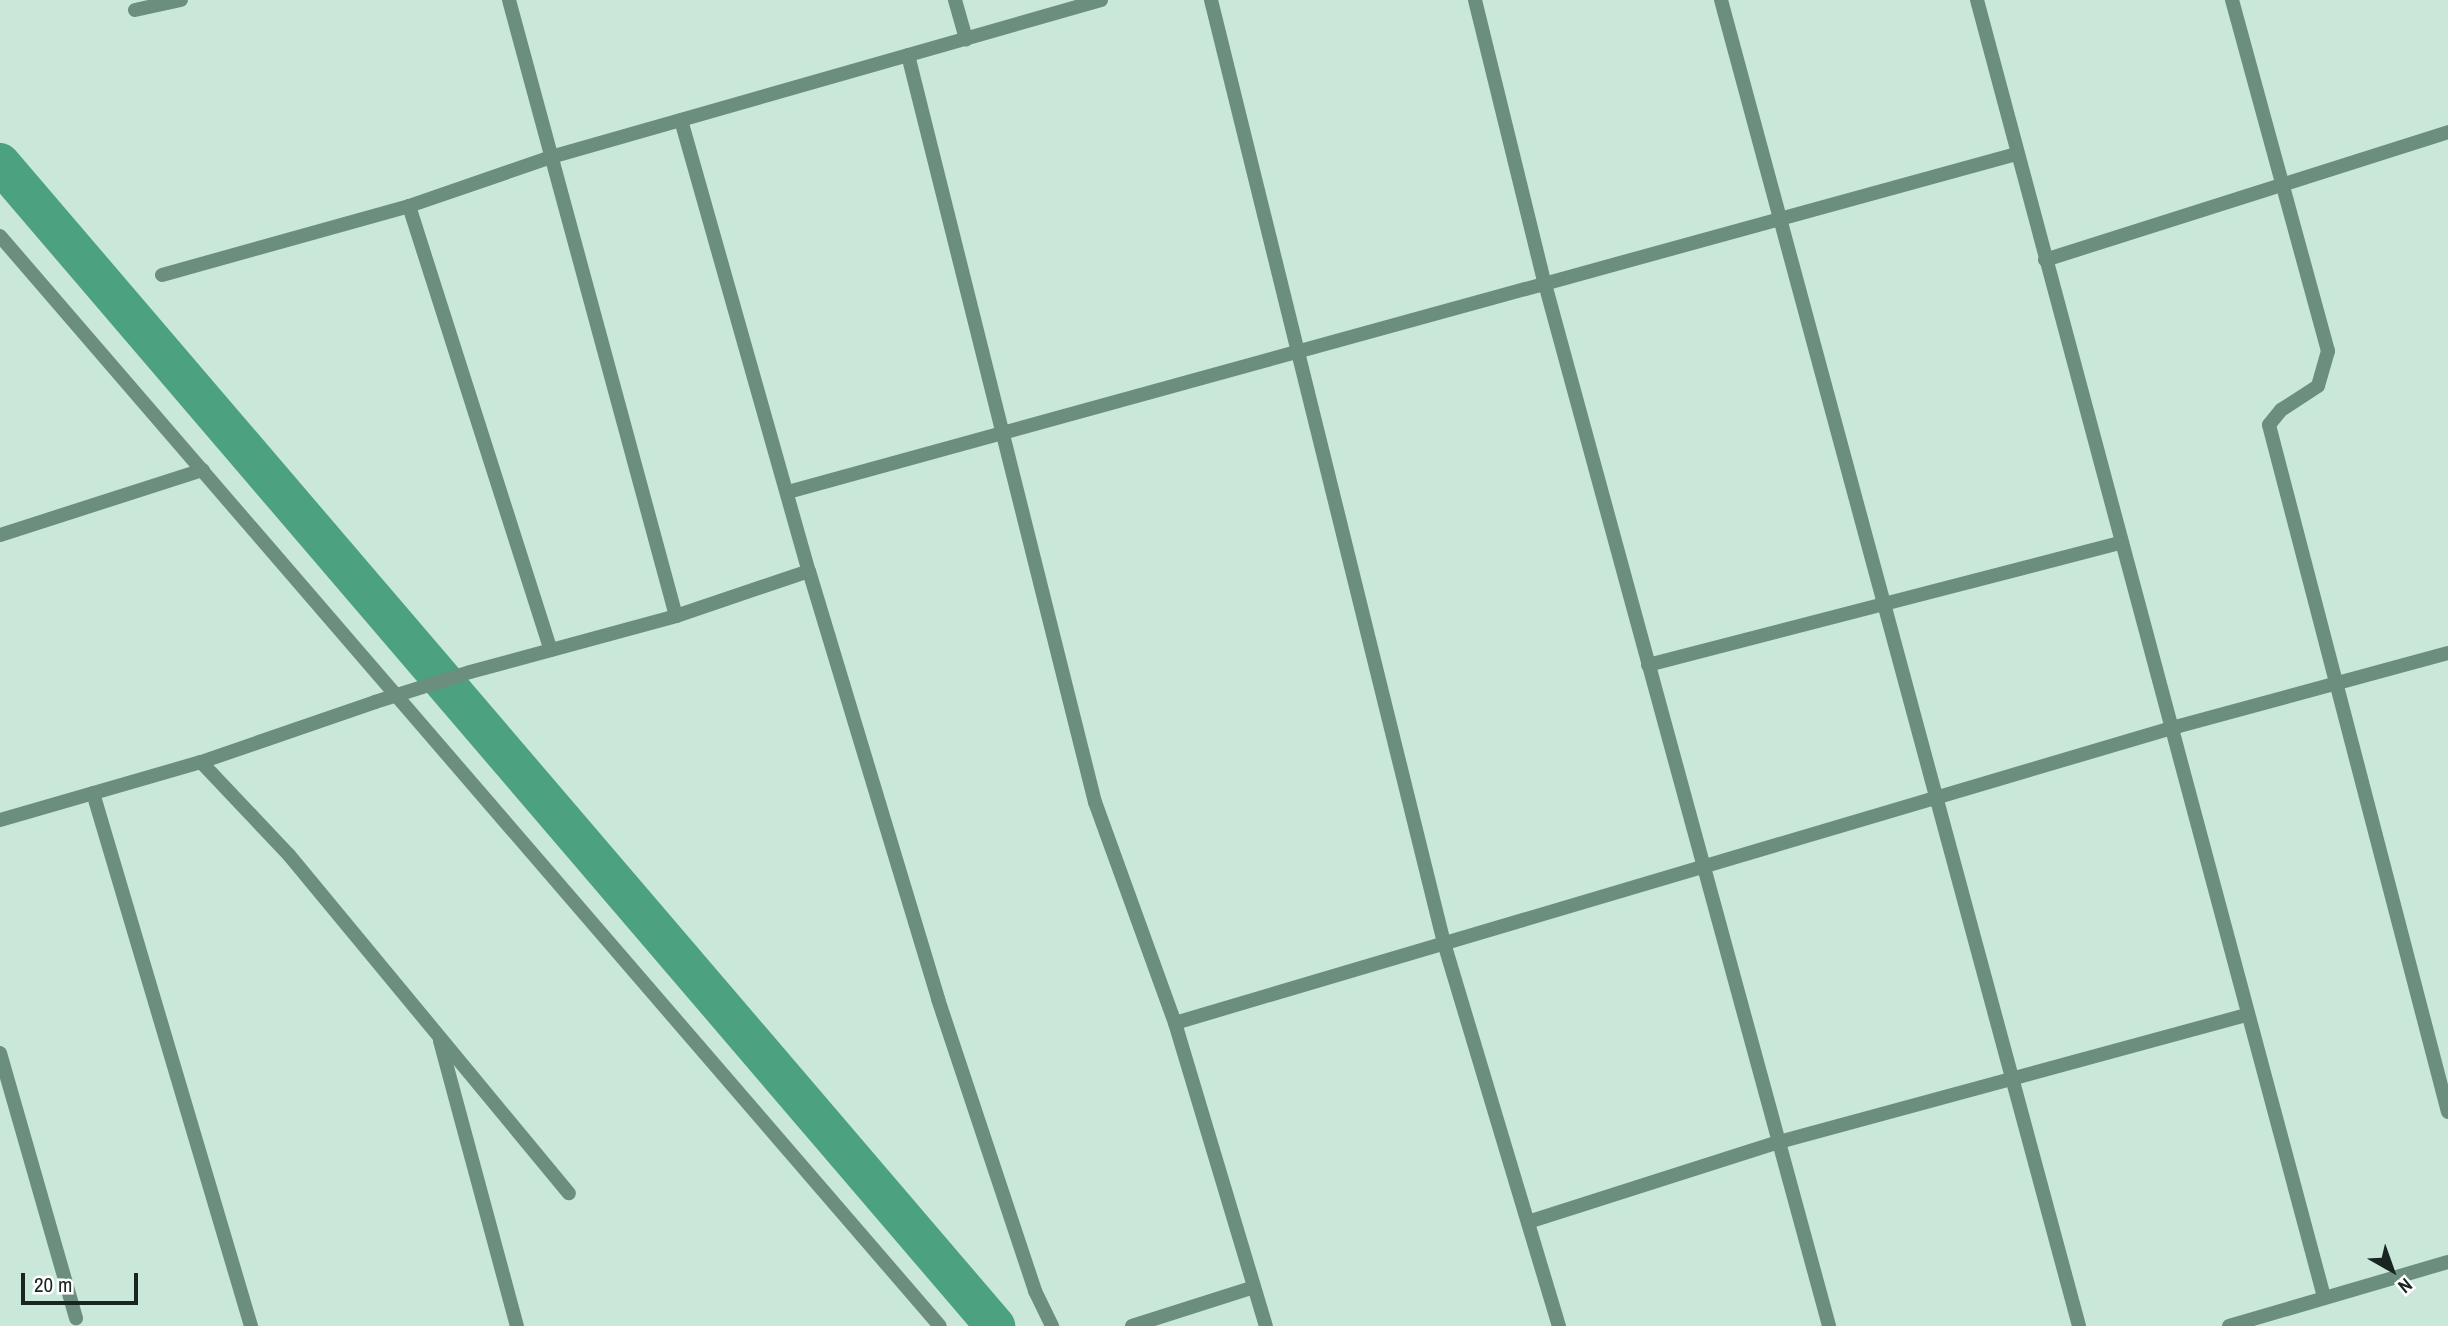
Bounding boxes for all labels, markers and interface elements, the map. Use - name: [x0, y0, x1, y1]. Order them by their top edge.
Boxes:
- north arrow: [2357, 1235, 2427, 1305]
- scale bar: [24, 1260, 142, 1304]
- text: 20 m: [34, 1270, 72, 1299]
- text: N: [2393, 1273, 2418, 1300]

